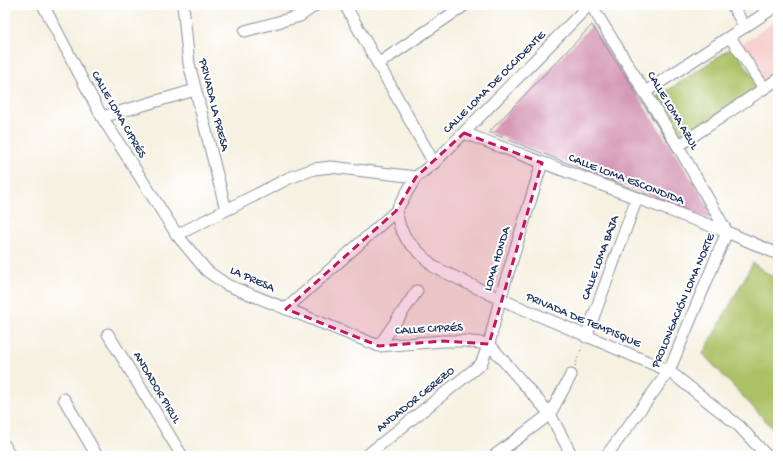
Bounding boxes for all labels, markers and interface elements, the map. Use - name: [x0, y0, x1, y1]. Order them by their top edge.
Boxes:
- street label: CALLE LOMA DE OCCIDENTE: [441, 29, 549, 137]
- street label: PRIVADA LA PRESA: [195, 56, 231, 153]
- street label: CALLE LOMA CIPRÉS: [87, 69, 149, 161]
- street label: CALLE LOMA AZUL: [643, 69, 701, 153]
- street label: CALLE LOMA ESCONDIDA: [566, 151, 687, 209]
- street label: CALLE LOMA BAJA: [579, 213, 623, 302]
- street label: LOMA HONDA: [482, 224, 515, 293]
- street label: PROLONGACIÓN LOMA NORTE: [649, 231, 719, 371]
- street label: LA PRESA: [228, 264, 277, 296]
- street label: PRIVADA DE TEMPISQUE: [523, 290, 643, 352]
- street label: CALLE CIPRÉS: [395, 321, 464, 339]
- street label: ANDADOR PIRUL: [129, 350, 183, 427]
- street label: ANDADOR CEREZO: [374, 364, 458, 436]

